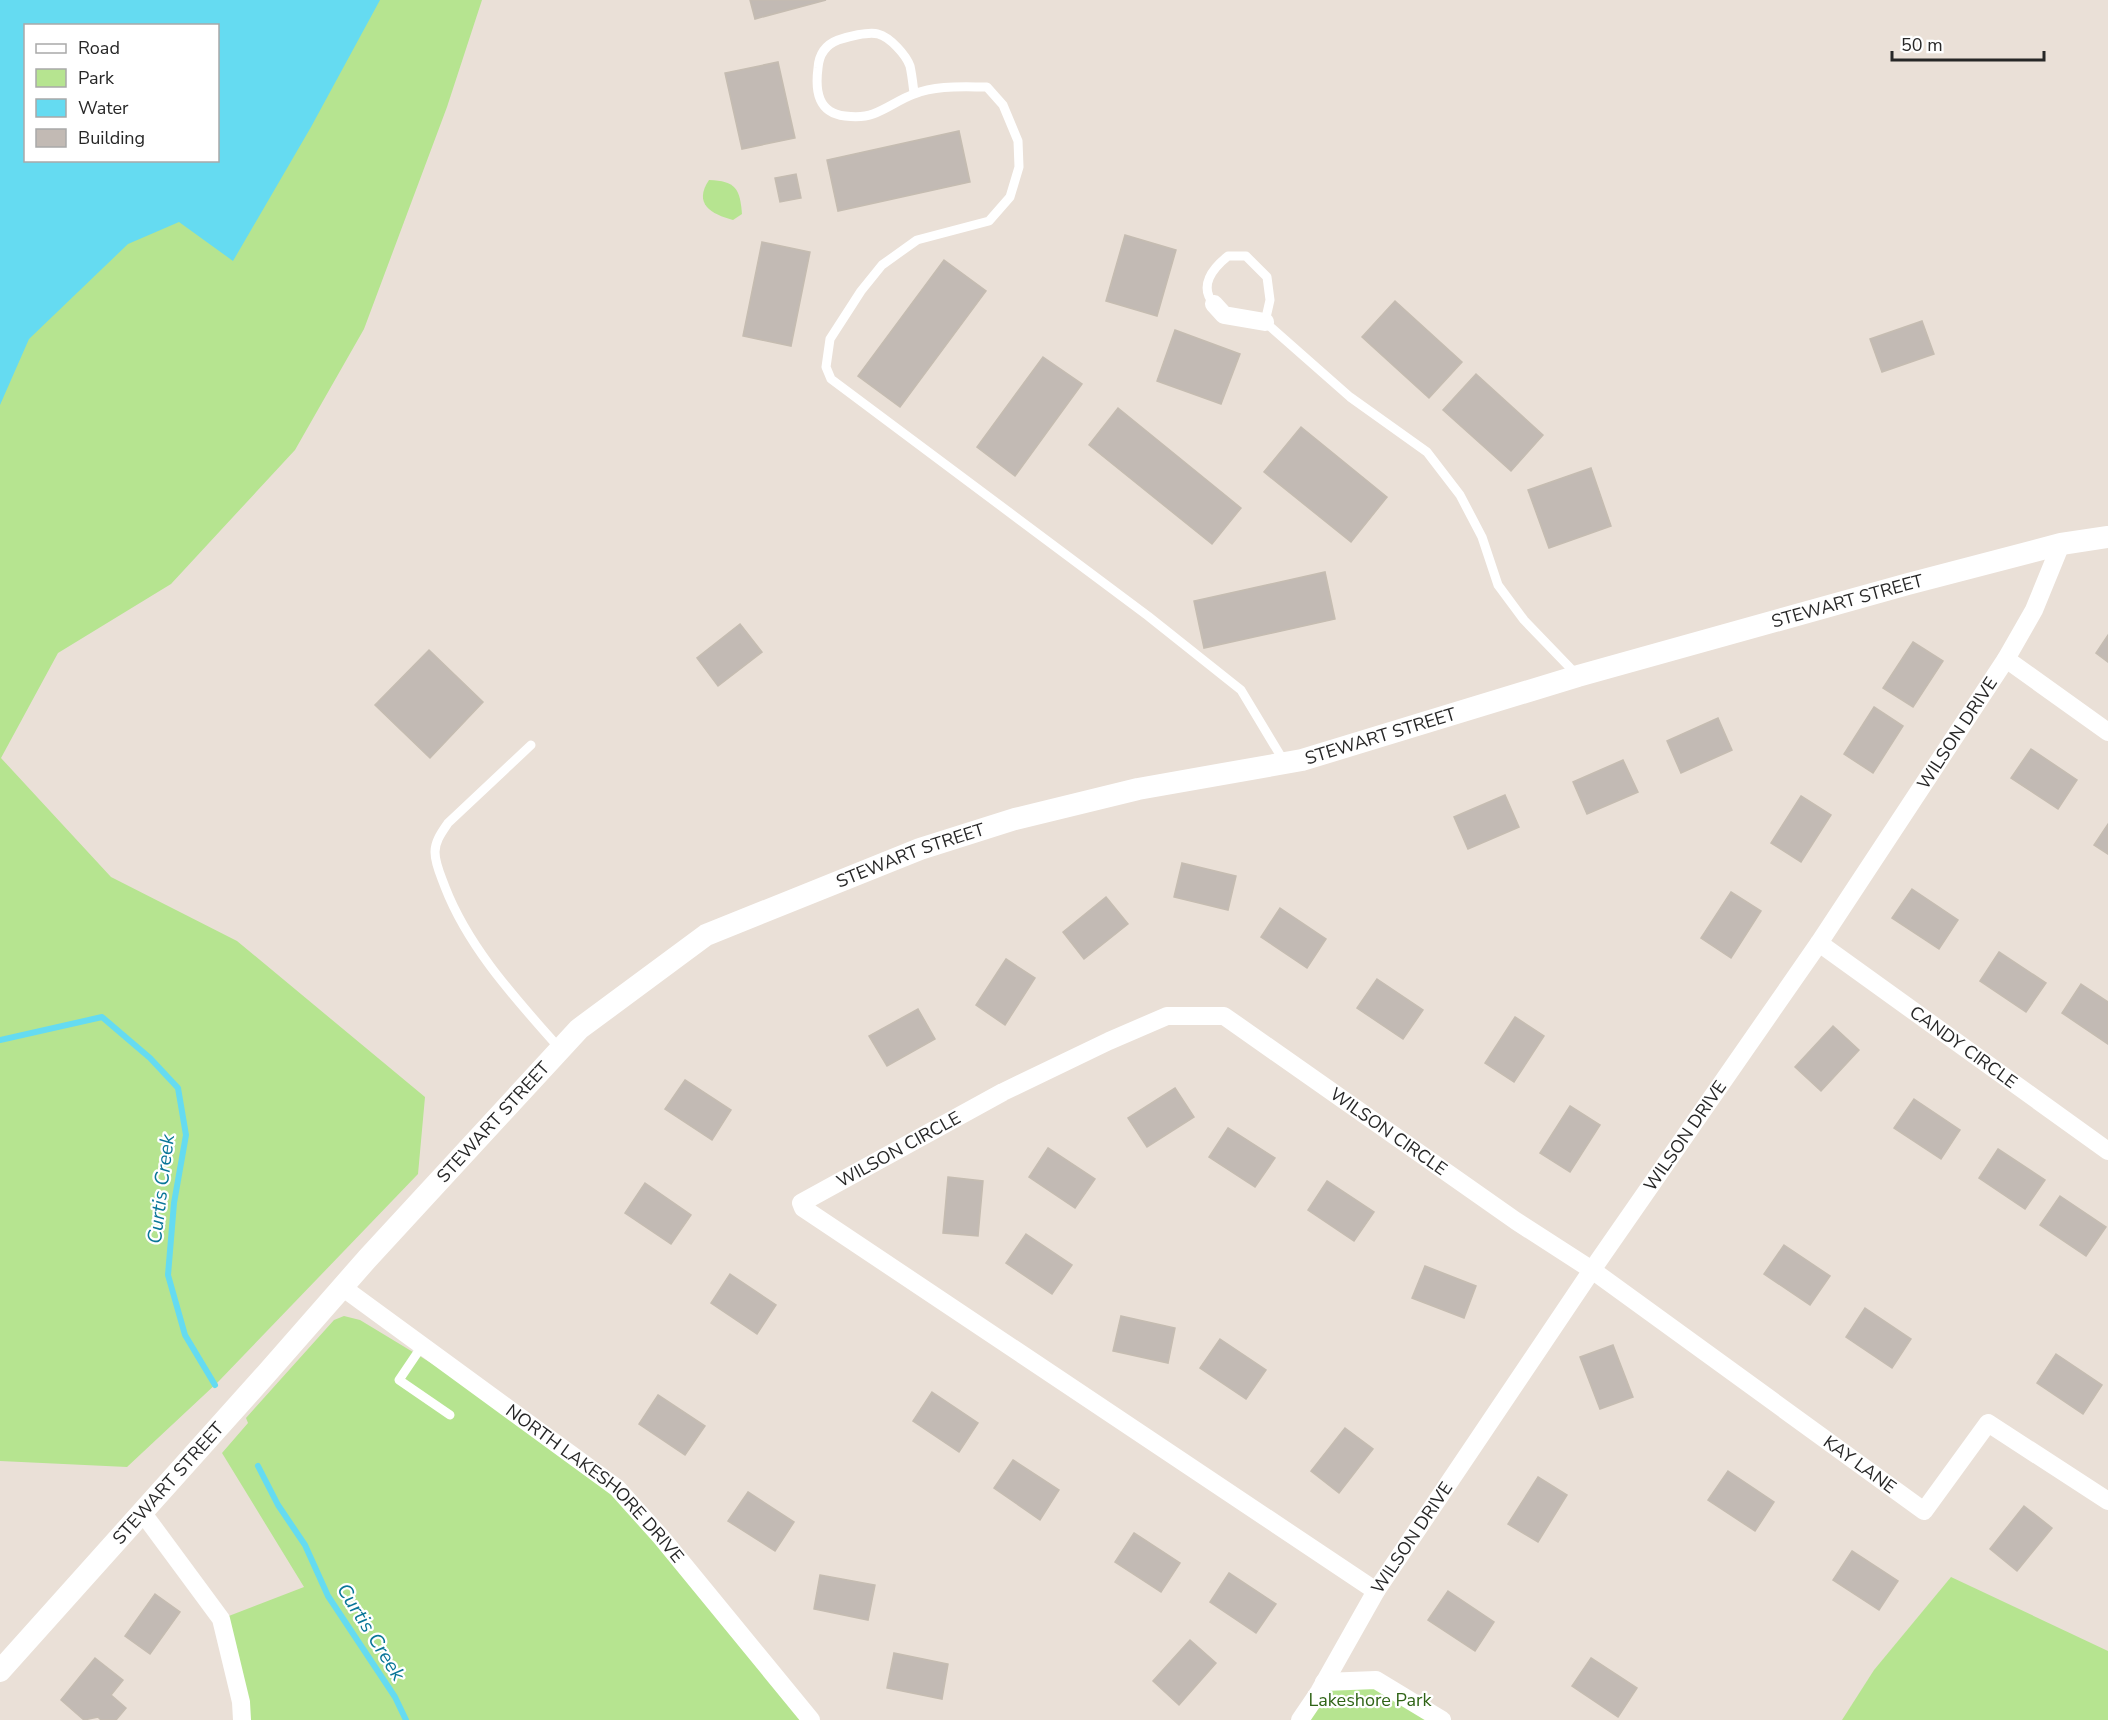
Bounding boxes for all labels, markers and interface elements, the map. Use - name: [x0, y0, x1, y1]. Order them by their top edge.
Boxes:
- legend: [24, 24, 219, 162]
- scale bar: [1892, 24, 2044, 62]
- text: 50 m: [1901, 33, 1943, 57]
- text: Road: [78, 36, 120, 60]
- text: Park: [78, 66, 115, 90]
- text: Water: [78, 96, 129, 120]
- text: Building: [78, 126, 145, 150]
- street label: STEWART STREET: [1769, 569, 1926, 634]
- street label: WILSON DRIVE: [1911, 672, 2003, 794]
- street label: STEWART STREET: [1302, 702, 1459, 770]
- street label: STEWART STREET: [833, 817, 988, 893]
- street label: CANDY CIRCLE: [1905, 1000, 2022, 1094]
- street label: STEWART STREET: [431, 1056, 555, 1188]
- street label: WILSON DRIVE: [1638, 1076, 1732, 1196]
- street label: WILSON CIRCLE: [1325, 1082, 1452, 1181]
- street label: WILSON CIRCLE: [832, 1106, 965, 1193]
- water label: Curtis Creek: [141, 1132, 181, 1245]
- street label: NORTH LAKESHORE DRIVE: [501, 1399, 689, 1568]
- street label: STEWART STREET: [107, 1417, 229, 1550]
- street label: KAY LANE: [1819, 1430, 1901, 1499]
- street label: WILSON DRIVE: [1366, 1477, 1458, 1598]
- water label: Curtis Creek: [330, 1578, 412, 1687]
- park label: Lakeshore Park: [1308, 1688, 1433, 1712]

